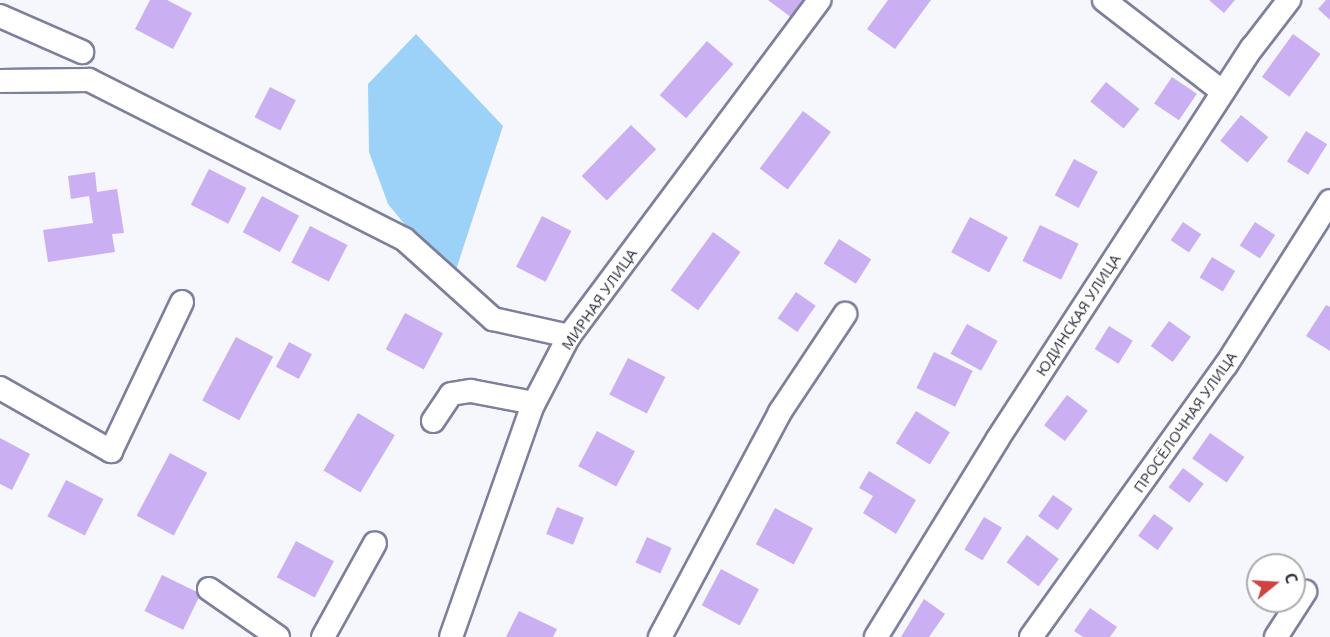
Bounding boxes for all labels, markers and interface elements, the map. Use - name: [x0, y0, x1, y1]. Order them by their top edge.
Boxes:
- street label: МИРНАЯ УЛИЦА: [557, 245, 641, 353]
- street label: ЮДИНСКАЯ УЛИЦА: [1032, 251, 1124, 379]
- street label: ПРОСЁЛОЧНАЯ УЛИЦА: [1130, 348, 1240, 496]
- north arrow: [1246, 553, 1306, 613]
- text: С: [1279, 570, 1303, 586]

